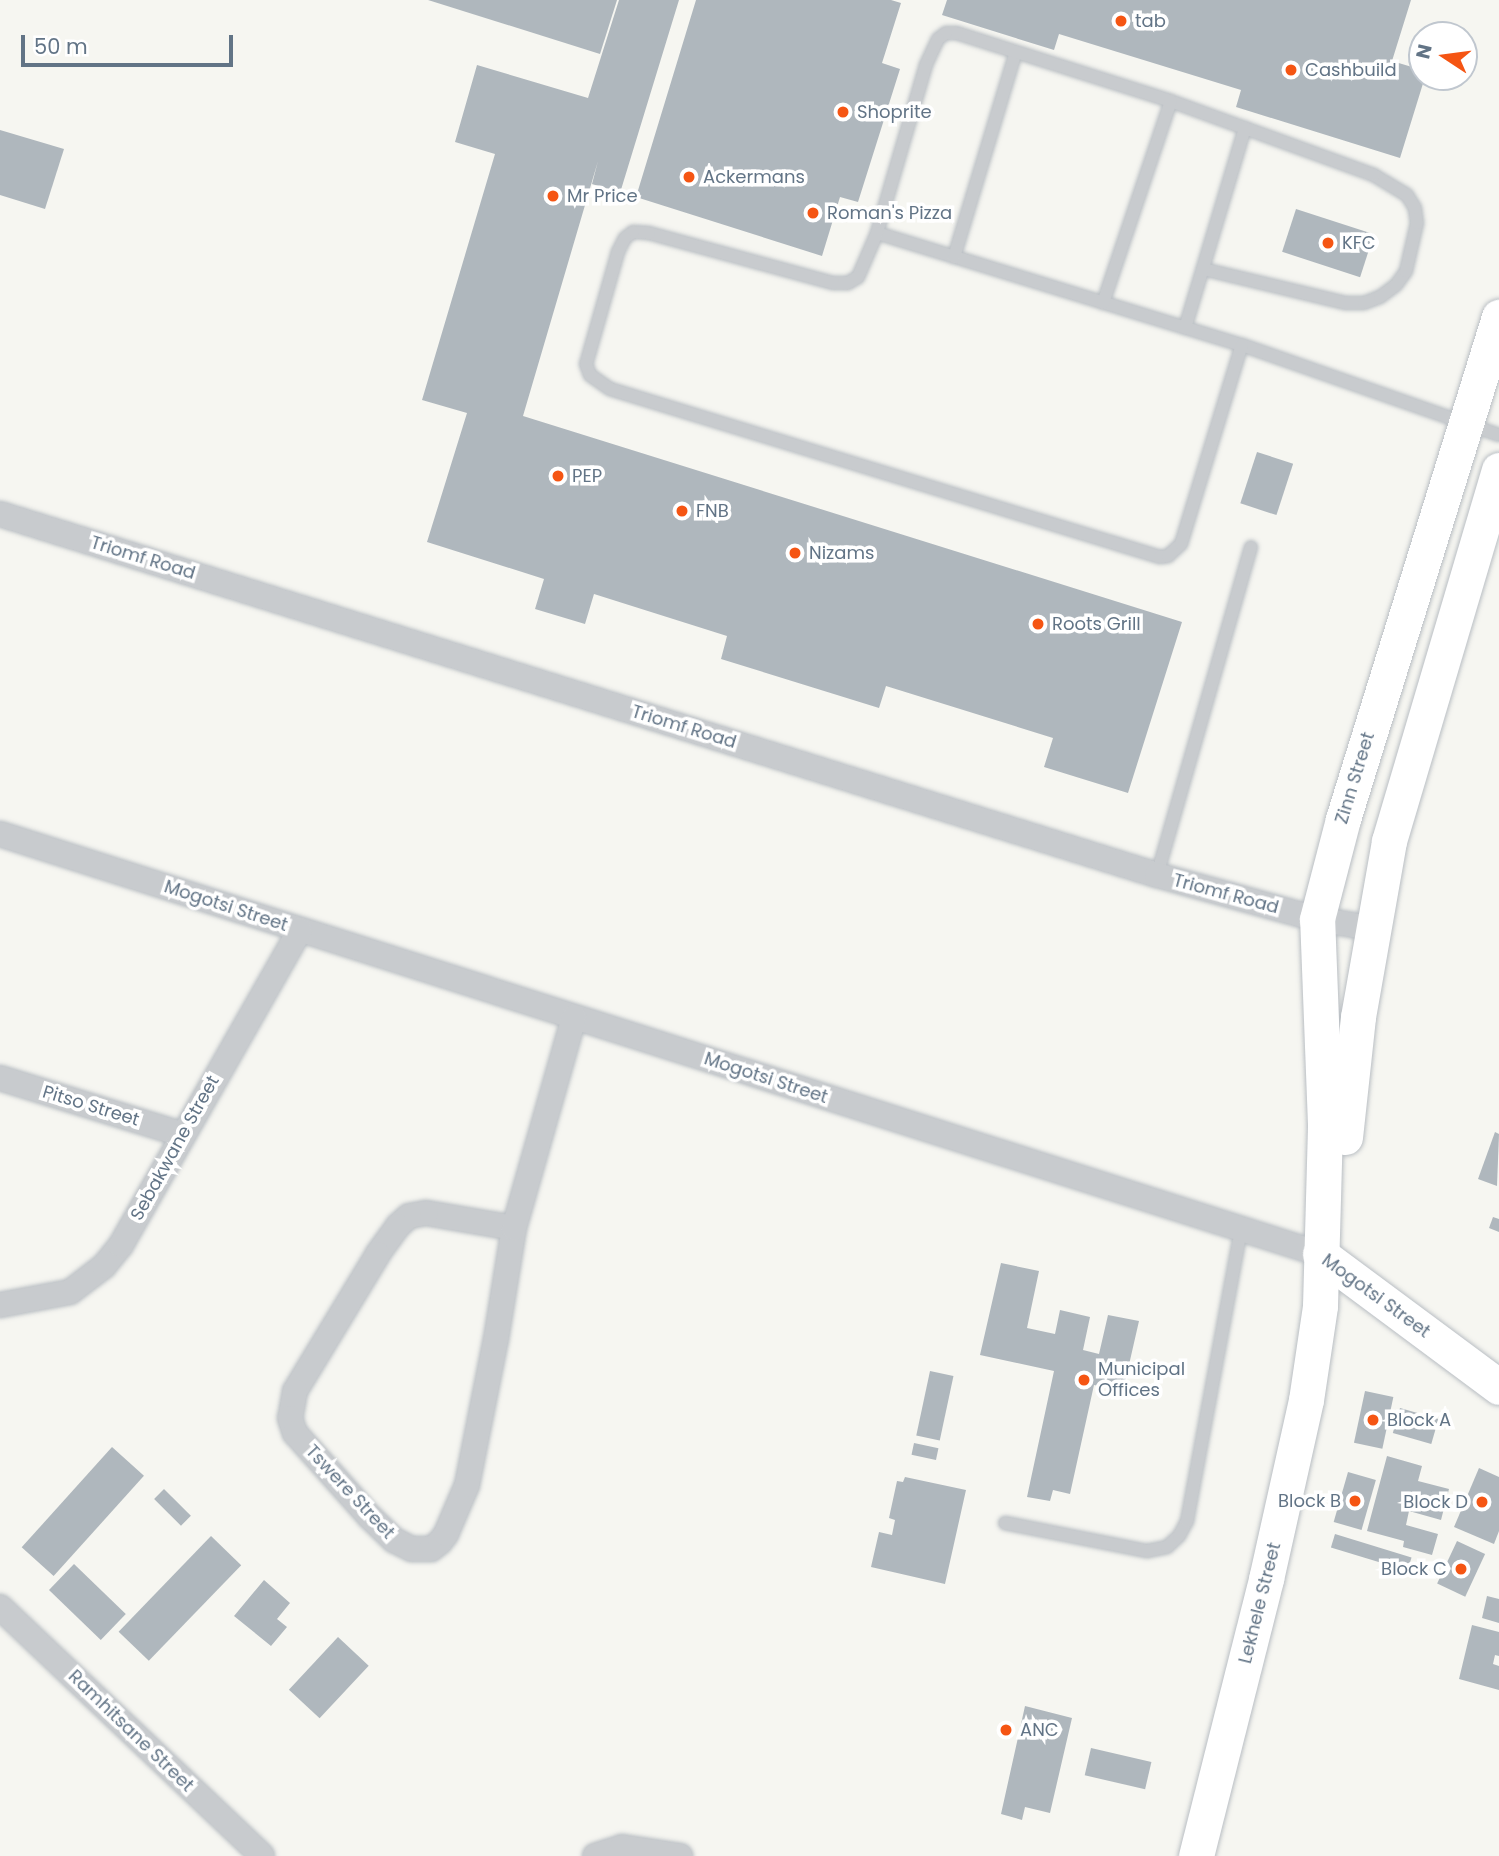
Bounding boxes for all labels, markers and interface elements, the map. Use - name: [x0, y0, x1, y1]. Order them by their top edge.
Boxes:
- place label: tab: [1135, 10, 1166, 32]
- marker: tab: [1113, 13, 1129, 29]
- scale bar: [24, 21, 236, 65]
- north arrow: [1408, 21, 1478, 91]
- text: 50 m: [34, 32, 88, 61]
- text: N: [1409, 42, 1439, 62]
- place label: Cashbuild: [1305, 59, 1397, 81]
- marker: Cashbuild: [1283, 62, 1299, 78]
- place label: Shoprite: [857, 101, 932, 123]
- marker: Shoprite: [835, 104, 851, 120]
- place label: Ackermans: [703, 166, 805, 188]
- marker: Ackermans: [681, 169, 697, 185]
- place label: Mr Price: [567, 185, 638, 207]
- marker: Mr Price: [545, 188, 561, 204]
- place label: Roman's Pizza: [827, 202, 952, 224]
- marker: Roman's Pizza: [805, 205, 821, 221]
- place label: KFC: [1342, 232, 1376, 254]
- marker: KFC: [1320, 235, 1336, 251]
- place label: PEP: [572, 465, 602, 487]
- marker: PEP: [550, 468, 566, 484]
- place label: FNB: [696, 500, 729, 522]
- marker: FNB: [674, 503, 690, 519]
- street label: Triomf Road: [88, 532, 198, 584]
- place label: Nizams: [809, 542, 874, 564]
- marker: Nizams: [787, 545, 803, 561]
- place label: Roots Grill: [1052, 613, 1141, 635]
- marker: Roots Grill: [1030, 616, 1046, 632]
- street label: Triomf Road: [629, 701, 739, 753]
- street label: Zinn Street: [1331, 730, 1379, 826]
- street label: Triomf Road: [1171, 870, 1281, 918]
- street label: Mogotsi Street: [162, 876, 290, 936]
- street label: Mogotsi Street: [702, 1048, 830, 1108]
- street label: Sebakwane Street: [126, 1072, 224, 1224]
- street label: Pitso Street: [40, 1081, 142, 1131]
- street label: Mogotsi Street: [1318, 1249, 1434, 1343]
- place label: Municipal Offices: [1098, 1359, 1185, 1402]
- marker: Municipal Offices: [1076, 1372, 1092, 1388]
- place label: Block A: [1387, 1409, 1451, 1431]
- marker: Block A: [1365, 1412, 1381, 1428]
- street label: Tswere Street: [301, 1441, 399, 1543]
- place label: Block B: [1278, 1490, 1341, 1512]
- place label: Block D: [1403, 1491, 1468, 1513]
- marker: Block B: [1347, 1493, 1363, 1509]
- marker: Block D: [1474, 1494, 1490, 1510]
- street label: Lekhele Street: [1235, 1540, 1285, 1666]
- place label: Block C: [1381, 1558, 1447, 1580]
- marker: Block C: [1453, 1561, 1469, 1577]
- street label: Ramhitsane Street: [64, 1666, 198, 1796]
- place label: ANC: [1020, 1719, 1059, 1741]
- marker: ANC: [998, 1722, 1014, 1738]

